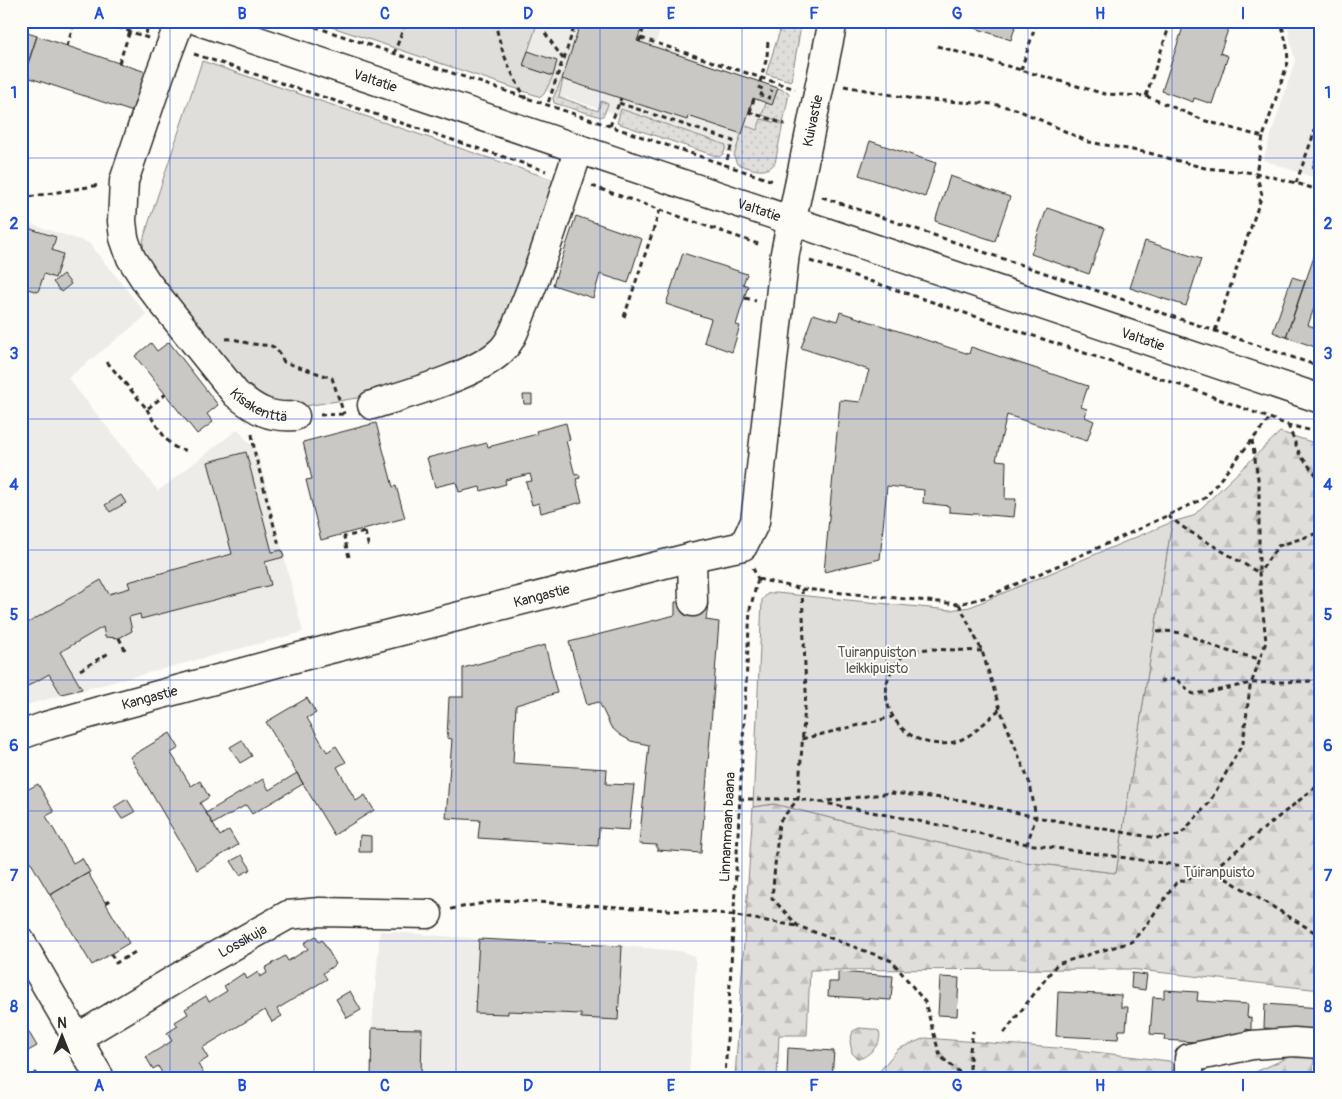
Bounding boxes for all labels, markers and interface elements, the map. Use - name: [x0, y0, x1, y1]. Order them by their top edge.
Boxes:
- text: A: [94, 4, 105, 24]
- text: B: [237, 4, 247, 24]
- text: C: [380, 4, 390, 24]
- text: D: [523, 4, 533, 24]
- text: E: [667, 4, 676, 24]
- text: F: [809, 4, 819, 24]
- text: G: [952, 4, 963, 24]
- text: H: [1095, 4, 1105, 24]
- text: I: [1241, 4, 1245, 24]
- street label: Valtatie: [351, 66, 399, 96]
- text: 1: [11, 83, 17, 103]
- text: 1: [1325, 83, 1331, 103]
- street label: Kuivastie: [799, 93, 827, 148]
- street label: Valtatie: [735, 195, 783, 225]
- text: 2: [10, 214, 19, 234]
- text: 2: [1324, 214, 1333, 234]
- street label: Valtatie: [1119, 324, 1167, 355]
- text: 3: [10, 344, 19, 364]
- text: 3: [1324, 344, 1333, 364]
- street label: Kisakenttä: [226, 385, 287, 425]
- text: 4: [9, 475, 19, 495]
- text: 4: [1323, 475, 1333, 495]
- street label: Kangastie: [512, 580, 572, 611]
- text: 5: [10, 605, 19, 625]
- text: 5: [1324, 605, 1333, 625]
- park label: Tuiranpuiston leikkipuisto: [837, 644, 917, 677]
- street label: Kangastie: [120, 682, 180, 714]
- text: 6: [9, 736, 19, 756]
- text: 6: [1323, 736, 1333, 756]
- street label: Linnanmaan baana: [716, 772, 739, 882]
- park label: Tuiranpuisto: [1183, 864, 1255, 881]
- text: 7: [10, 866, 19, 886]
- text: 7: [1324, 866, 1333, 886]
- street label: Lossikuja: [215, 921, 270, 961]
- text: 8: [10, 997, 18, 1017]
- text: 8: [1324, 997, 1332, 1017]
- north arrow: [38, 1012, 88, 1062]
- text: N: [57, 1015, 67, 1032]
- text: A: [94, 1076, 105, 1096]
- text: B: [237, 1076, 247, 1096]
- text: C: [380, 1076, 390, 1096]
- text: D: [523, 1076, 533, 1096]
- text: E: [667, 1076, 676, 1096]
- text: F: [809, 1076, 819, 1096]
- text: G: [952, 1076, 963, 1096]
- text: H: [1095, 1076, 1105, 1096]
- text: I: [1241, 1076, 1245, 1096]

